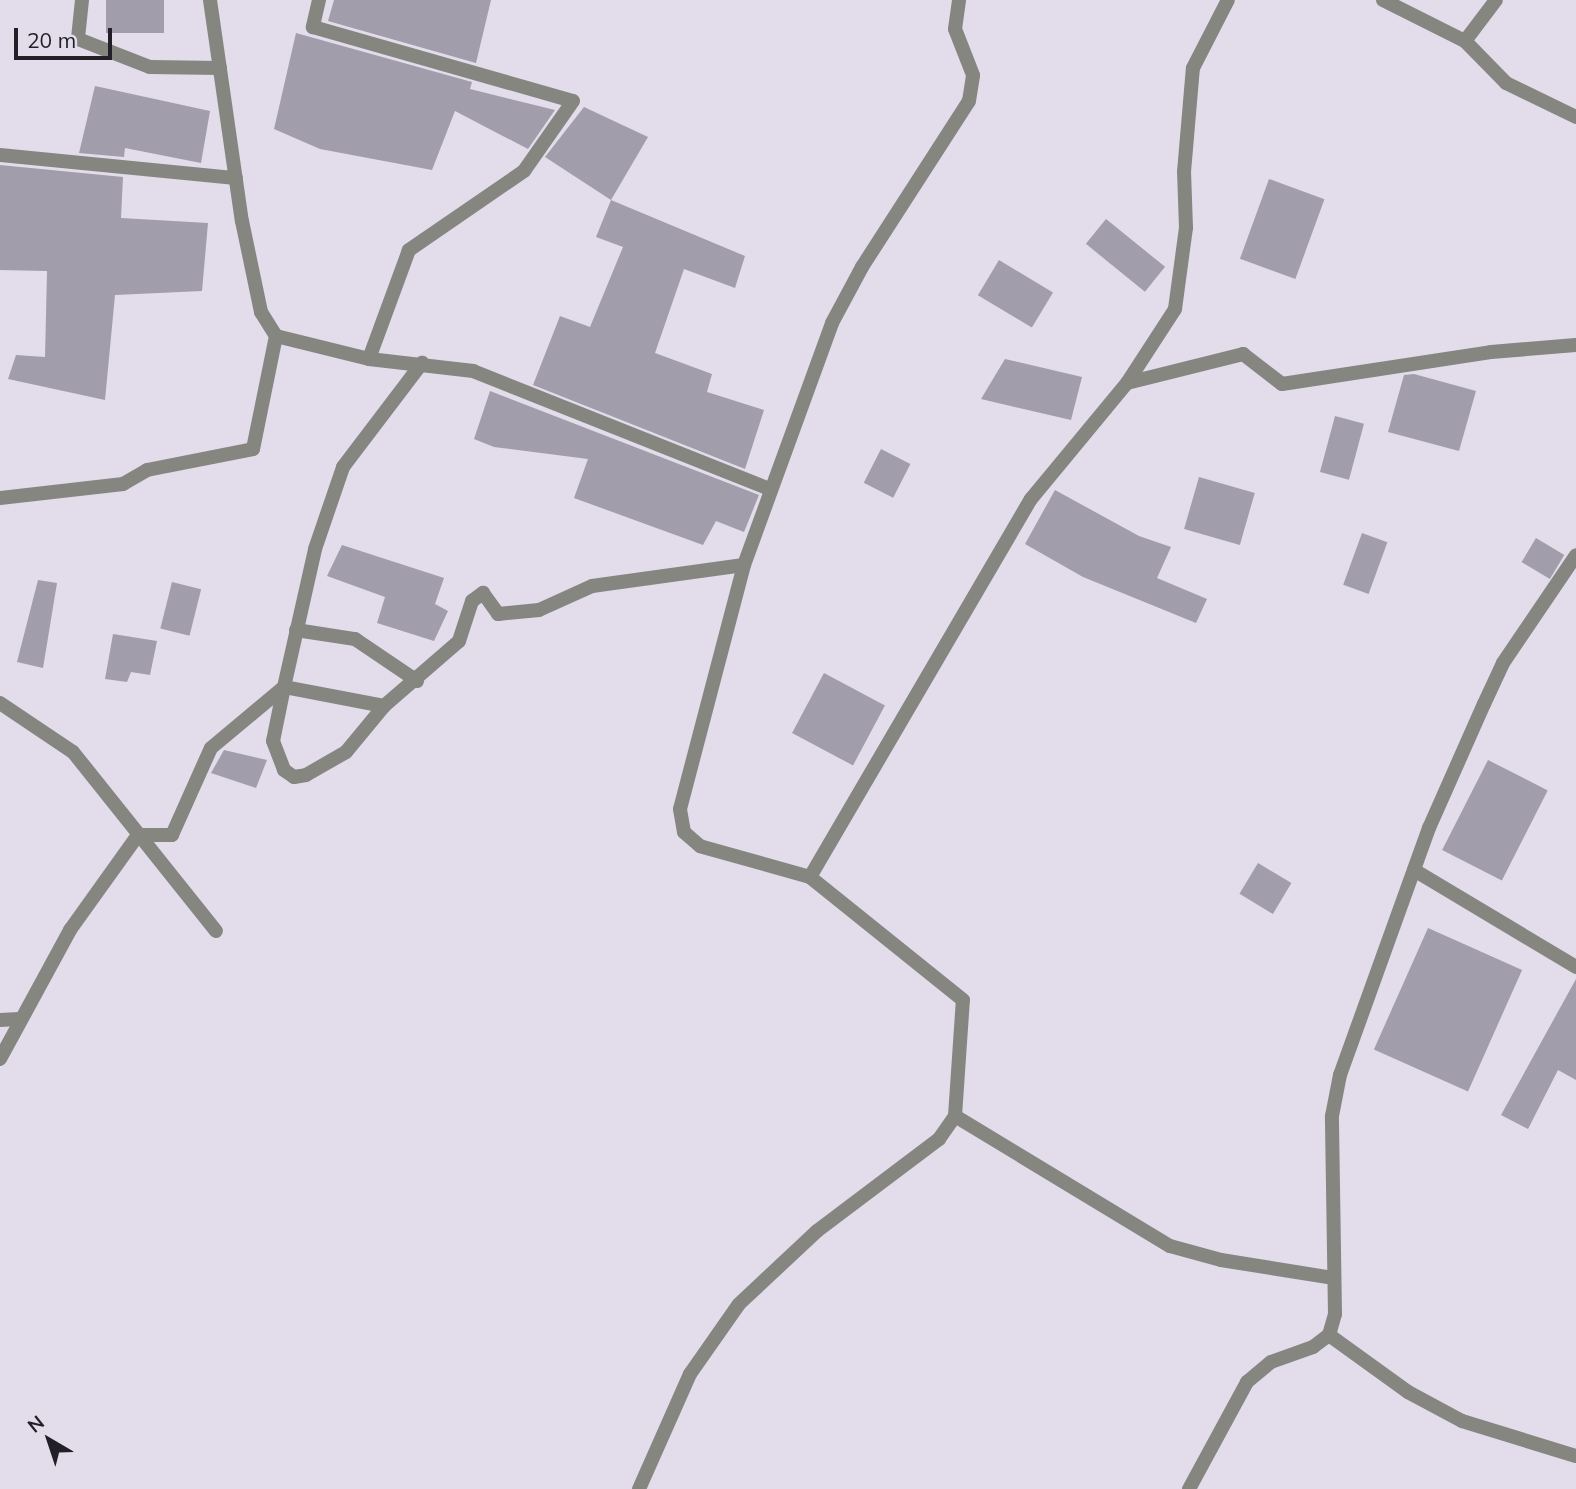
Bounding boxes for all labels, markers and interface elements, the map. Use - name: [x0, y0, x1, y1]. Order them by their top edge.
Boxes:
- scale bar: [18, 14, 116, 58]
- text: 20 m: [27, 27, 76, 53]
- north arrow: [14, 1405, 84, 1475]
- text: N: [23, 1410, 49, 1438]

